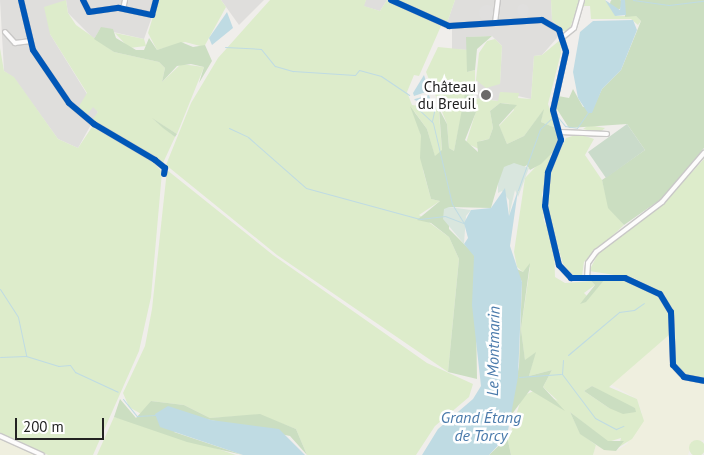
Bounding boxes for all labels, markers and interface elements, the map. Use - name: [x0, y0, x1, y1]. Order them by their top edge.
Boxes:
- place label: Château du Breuil: [418, 77, 476, 112]
- marker: Château du Breuil: [480, 89, 492, 101]
- water label: Le Montmarin: [483, 306, 503, 396]
- water label: Grand Étang de Torcy: [441, 407, 521, 445]
- scale bar: [18, 408, 106, 440]
- text: 200 m: [23, 417, 64, 436]

